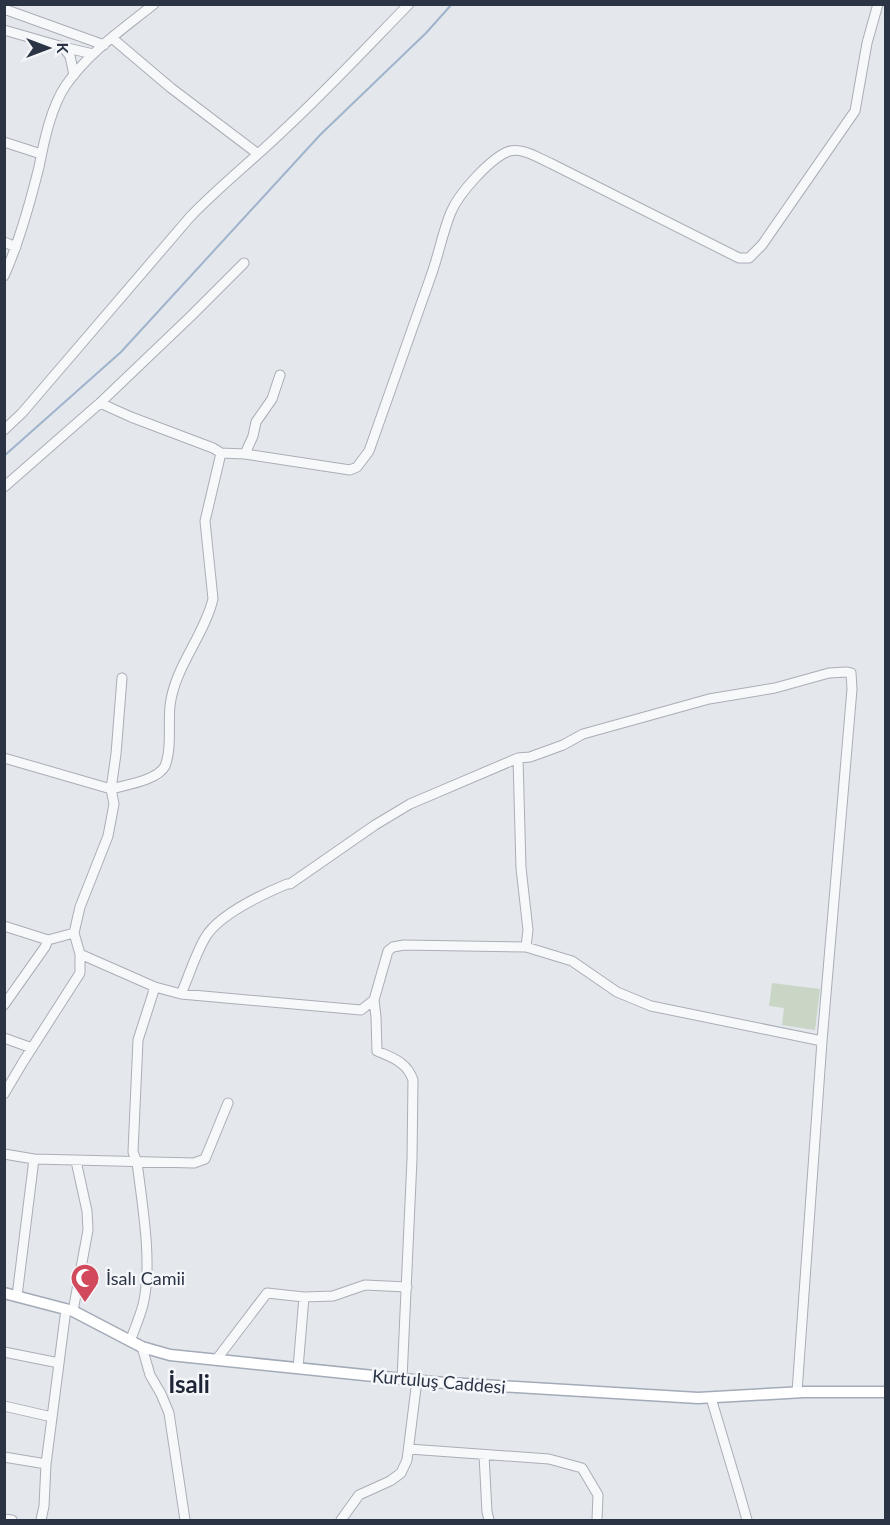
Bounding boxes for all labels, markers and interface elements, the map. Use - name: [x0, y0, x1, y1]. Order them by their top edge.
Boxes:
- north arrow: [18, 18, 78, 78]
- text: K: [54, 43, 73, 55]
- mosque icon: İsalı Camii: [69, 1262, 101, 1304]
- place label: İsalı Camii: [106, 1267, 185, 1289]
- street label: Kurtuluş Caddesi: [371, 1364, 507, 1398]
- district label: İsali: [168, 1369, 210, 1398]

